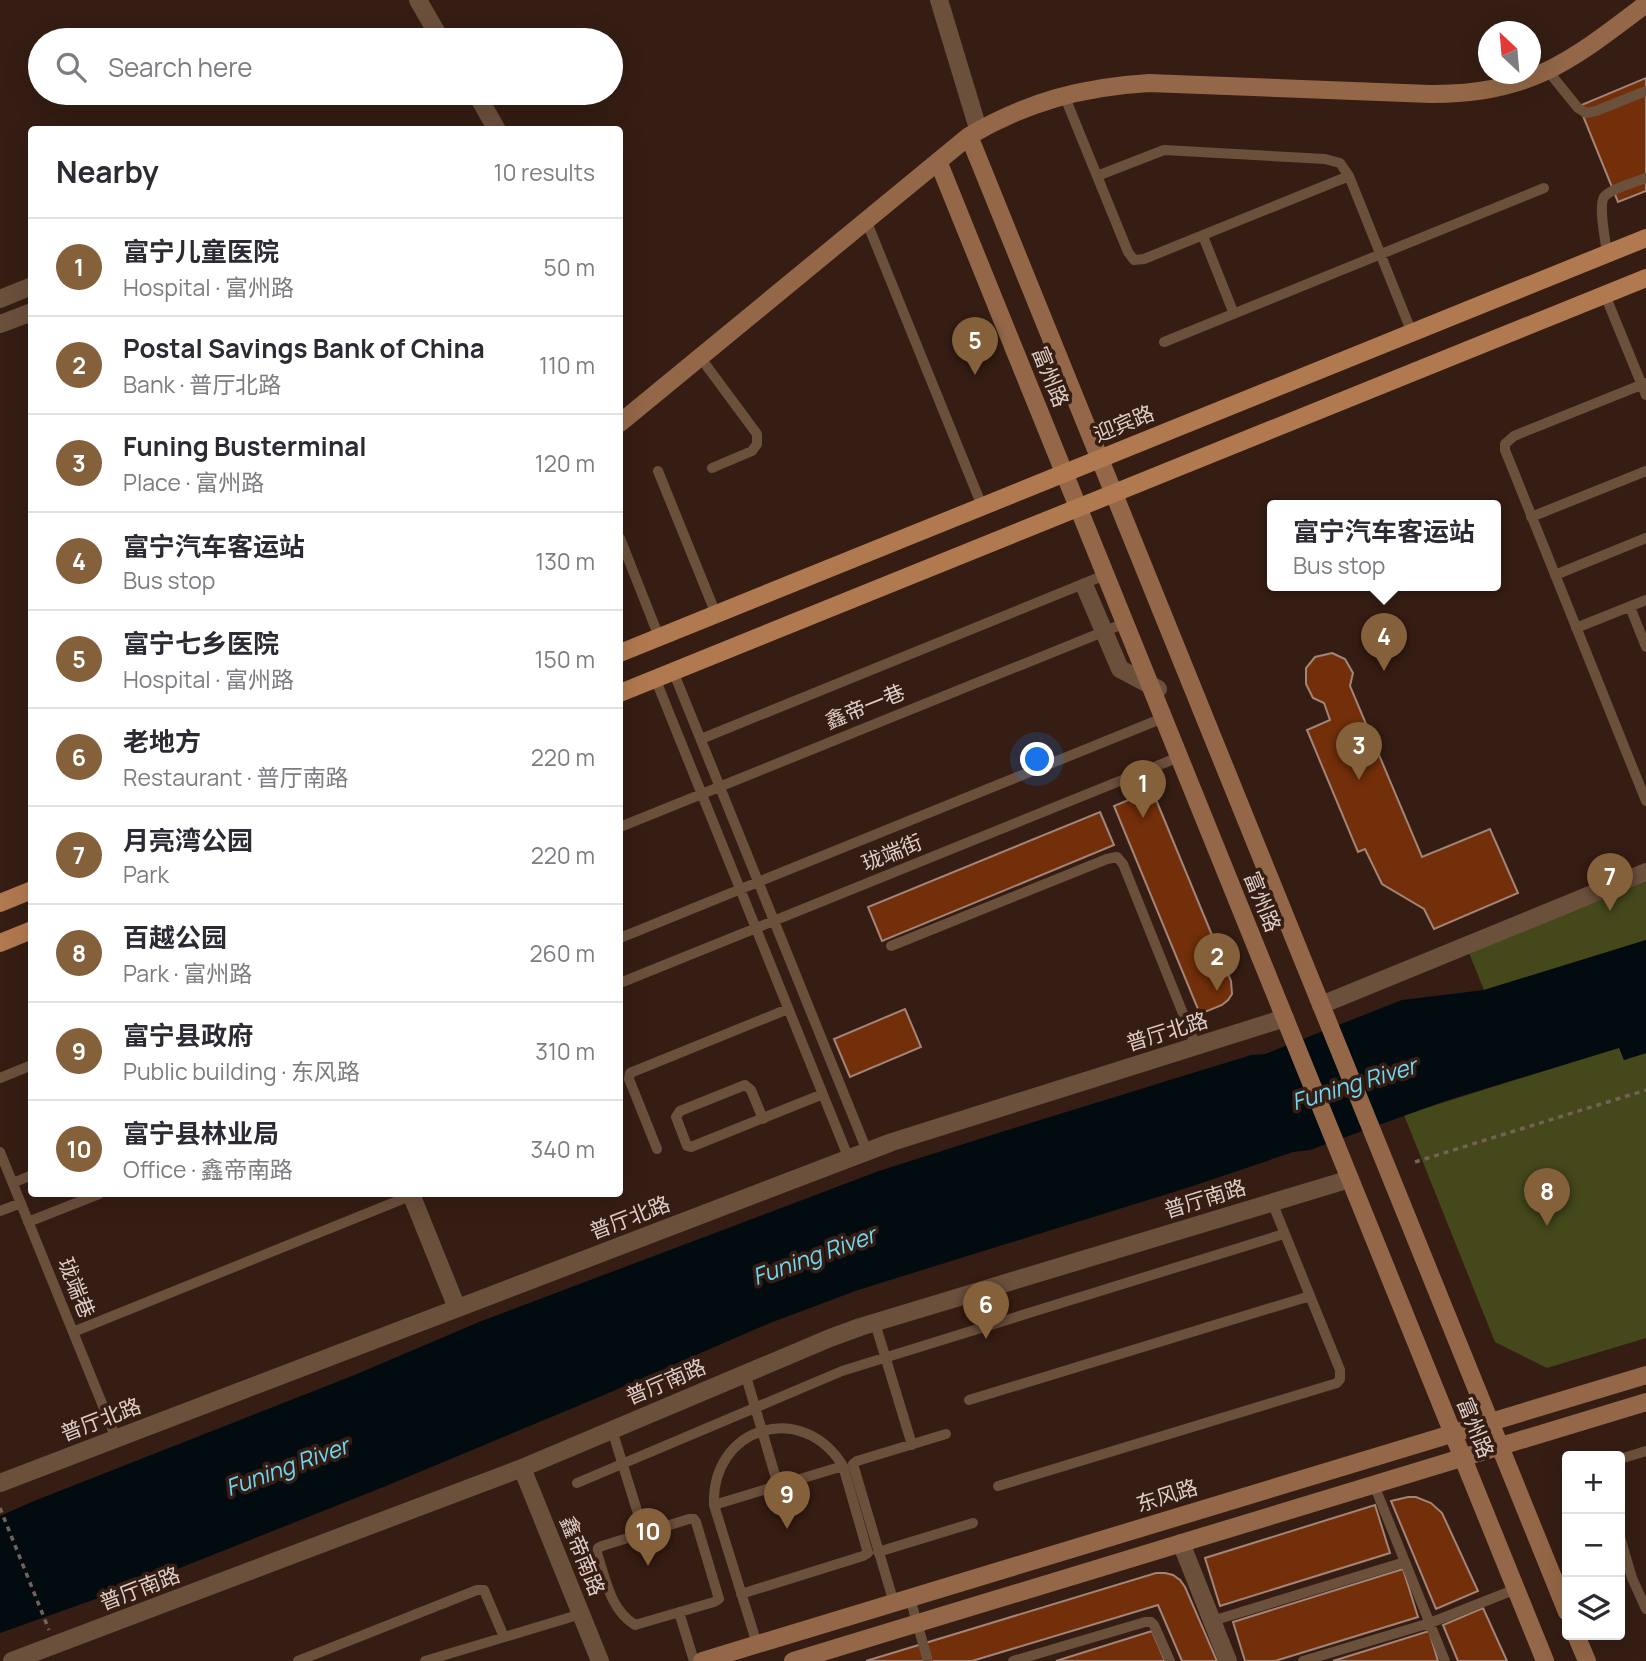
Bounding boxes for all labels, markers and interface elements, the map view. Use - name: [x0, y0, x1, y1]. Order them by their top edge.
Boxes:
- north arrow: [1478, 21, 1541, 84]
- search box: [28, 28, 623, 105]
- icon: search: [52, 48, 90, 86]
- text: Search here: [108, 49, 253, 85]
- text: Nearby: [56, 151, 159, 192]
- text: 10 results: [494, 156, 595, 188]
- text: 富宁儿童医院: [123, 233, 279, 269]
- text: 1: [74, 251, 84, 283]
- text: 50 m: [544, 251, 595, 283]
- text: Hospital · 富州路: [123, 271, 294, 303]
- pin: 5: [952, 317, 998, 375]
- text: Postal Savings Bank of China: [123, 330, 485, 366]
- street label: 富州路: [1026, 342, 1076, 411]
- text: 2: [72, 349, 86, 381]
- text: 110 m: [539, 349, 595, 381]
- text: Bank · 普厅北路: [123, 368, 281, 400]
- street label: 迎宾路: [1089, 398, 1158, 448]
- text: Funing Busterminal: [123, 428, 366, 464]
- text: 3: [72, 447, 86, 479]
- text: 120 m: [535, 447, 595, 479]
- text: Place · 富州路: [123, 466, 264, 498]
- popup: [1267, 500, 1501, 591]
- text: 富宁汽车客运站: [1293, 513, 1475, 549]
- text: 富宁汽车客运站: [123, 528, 305, 564]
- text: 4: [72, 545, 86, 577]
- text: 130 m: [535, 545, 595, 577]
- text: Bus stop: [1293, 549, 1385, 581]
- text: Bus stop: [123, 564, 215, 596]
- pin: 4: [1361, 613, 1407, 671]
- text: 富宁七乡医院: [123, 625, 279, 661]
- text: 5: [72, 643, 86, 675]
- text: 150 m: [535, 643, 595, 675]
- text: Hospital · 富州路: [123, 663, 294, 695]
- street label: 鑫帝一巷: [820, 677, 909, 735]
- pin: 3: [1336, 722, 1382, 780]
- text: 老地方: [123, 723, 201, 759]
- text: 6: [72, 741, 86, 773]
- text: 220 m: [531, 741, 595, 773]
- your location: [1020, 742, 1054, 776]
- pin: 1: [1120, 760, 1166, 818]
- text: Restaurant · 普厅南路: [123, 761, 349, 793]
- text: 月亮湾公园: [123, 822, 253, 858]
- street label: 珑端街: [857, 827, 926, 877]
- text: 7: [73, 839, 85, 871]
- text: 220 m: [531, 839, 595, 871]
- pin: 7: [1587, 853, 1633, 911]
- text: Park: [123, 858, 169, 890]
- street label: 富州路: [1238, 867, 1288, 936]
- text: 百越公园: [123, 919, 227, 955]
- pin: 2: [1194, 933, 1240, 991]
- text: 8: [72, 937, 86, 969]
- text: 260 m: [529, 937, 595, 969]
- text: Park · 富州路: [123, 957, 252, 989]
- street label: 普厅北路: [1122, 1005, 1211, 1057]
- text: 富宁县政府: [123, 1017, 253, 1053]
- text: 9: [72, 1035, 86, 1067]
- text: 310 m: [535, 1035, 595, 1067]
- water label: Funing River: [1287, 1048, 1423, 1117]
- text: Public building · 东风路: [123, 1055, 360, 1087]
- text: 富宁县林业局: [123, 1115, 279, 1151]
- text: 10: [66, 1133, 92, 1165]
- text: 340 m: [531, 1133, 595, 1165]
- text: Office · 鑫帝南路: [123, 1153, 293, 1185]
- pin: 8: [1524, 1168, 1570, 1226]
- street label: 普厅南路: [1160, 1172, 1249, 1224]
- street label: 普厅北路: [585, 1189, 674, 1245]
- water label: Funing River: [748, 1217, 882, 1292]
- street label: 珑端巷: [52, 1253, 102, 1322]
- pin: 6: [963, 1281, 1009, 1339]
- street label: 普厅南路: [621, 1352, 710, 1410]
- street label: 普厅北路: [56, 1391, 145, 1447]
- street label: 富州路: [1451, 1393, 1501, 1462]
- water label: Funing River: [221, 1428, 355, 1503]
- map controls: [1562, 1451, 1625, 1640]
- button: +: [1562, 1451, 1625, 1514]
- pin: 9: [764, 1471, 810, 1529]
- street label: 东风路: [1132, 1472, 1201, 1518]
- pin: 10: [625, 1508, 671, 1566]
- street label: 鑫帝南路: [554, 1511, 612, 1600]
- button: −: [1562, 1514, 1625, 1577]
- street label: 普厅南路: [95, 1560, 184, 1616]
- button: layers: [1562, 1577, 1625, 1640]

